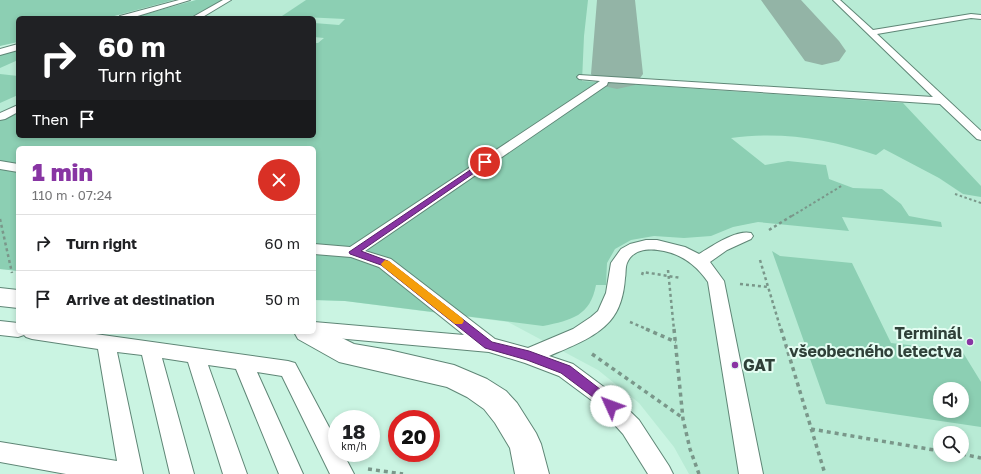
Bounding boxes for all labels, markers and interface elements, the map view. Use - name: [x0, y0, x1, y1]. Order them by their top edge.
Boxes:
- text: 60 m: [98, 30, 165, 63]
- icon: right: [32, 32, 84, 84]
- text: Turn right: [98, 64, 182, 86]
- icon: arrive: [76, 108, 98, 130]
- text: Then: [32, 110, 68, 128]
- pin: [468, 145, 502, 179]
- icon: arrive: [474, 151, 496, 173]
- text: 1 min: [32, 157, 93, 186]
- button: close: [258, 159, 300, 201]
- text: 110 m · 07:24: [32, 187, 112, 203]
- icon: right: [32, 232, 54, 254]
- text: Turn right: [66, 234, 137, 252]
- text: 60 m: [265, 234, 300, 252]
- icon: arrive: [32, 288, 54, 310]
- text: Arrive at destination: [66, 290, 215, 308]
- text: 50 m: [265, 290, 300, 308]
- place label: Terminál všeobecného letectva: [789, 323, 963, 361]
- marker: Terminál všeobecného letectva: [965, 337, 975, 347]
- place label: GAT: [743, 355, 776, 375]
- marker: GAT: [730, 360, 740, 370]
- map controls: [933, 382, 969, 462]
- button: sound: [933, 382, 969, 418]
- position arrow: [590, 385, 632, 427]
- speed limit sign: 20: [388, 410, 440, 462]
- text: 18: [342, 419, 366, 443]
- button: search: [933, 426, 969, 462]
- text: km/h: [341, 440, 367, 452]

